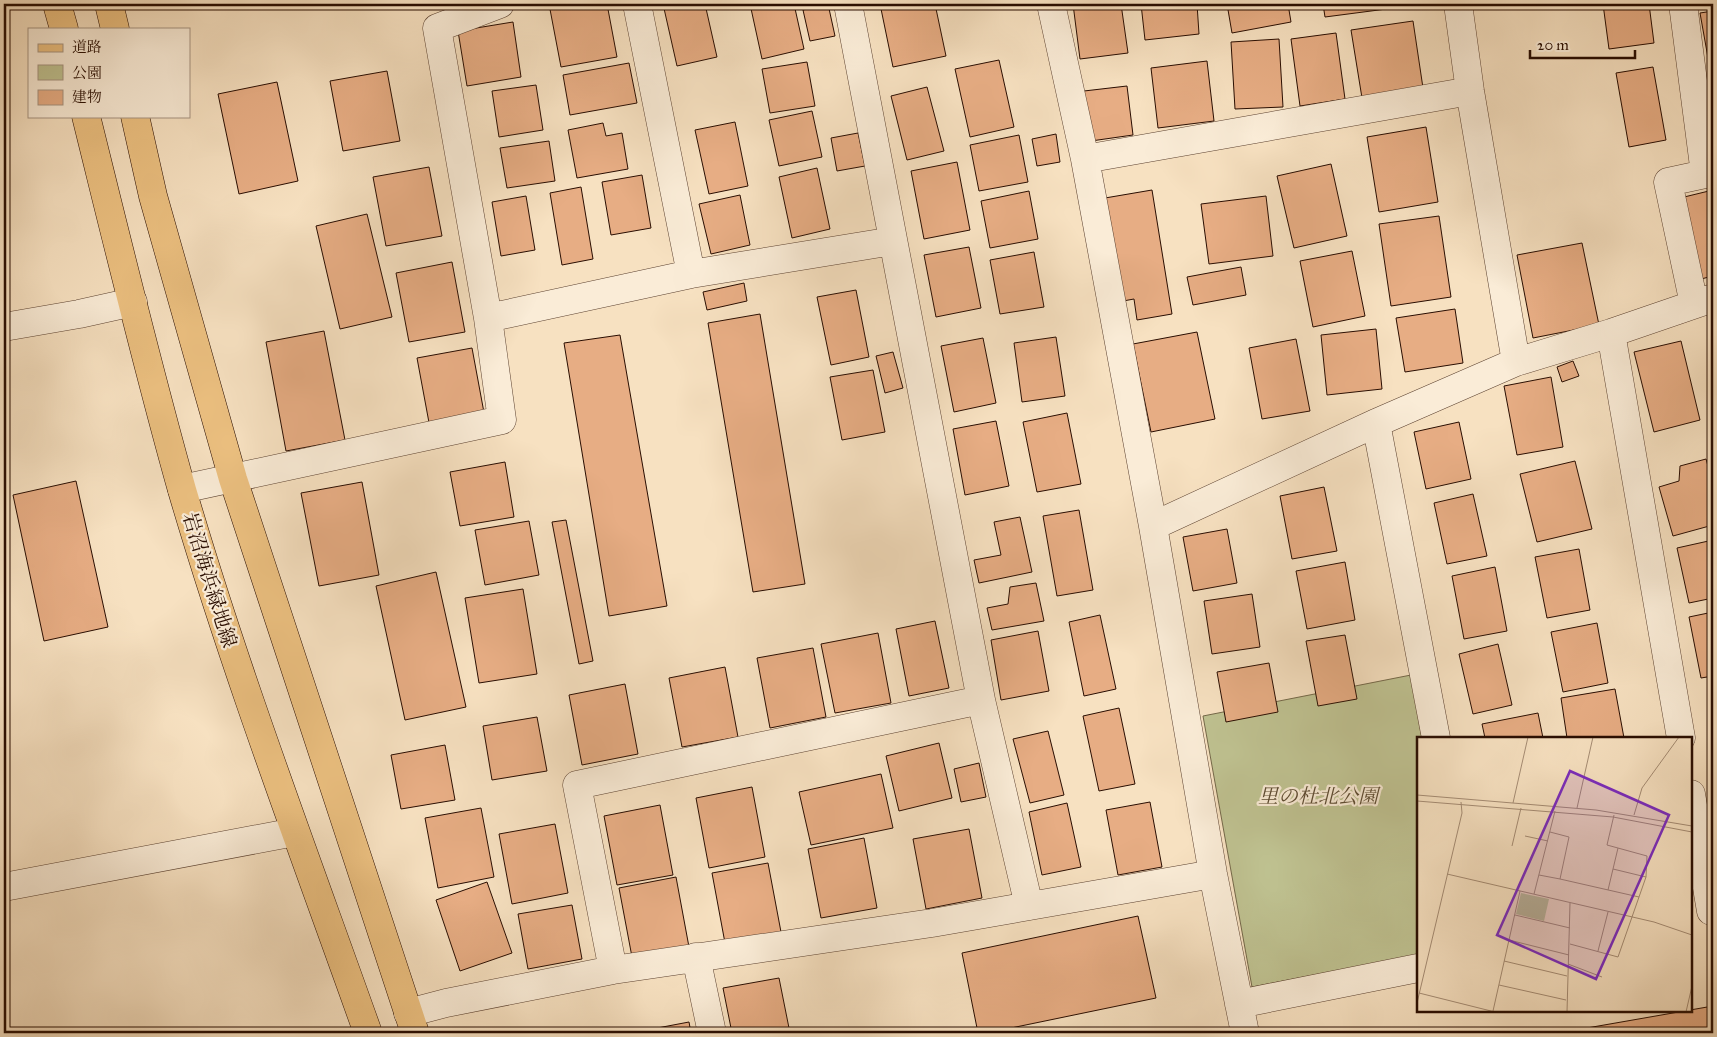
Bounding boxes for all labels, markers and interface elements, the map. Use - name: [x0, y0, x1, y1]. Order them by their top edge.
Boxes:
- legend: [28, 28, 190, 118]
- scale bar: [1530, 28, 1634, 60]
- text: 20 m: [1537, 36, 1569, 54]
- text: 道路: [72, 38, 102, 56]
- text: 公園: [72, 64, 102, 82]
- text: 建物: [72, 88, 102, 106]
- street label: 岩沼海浜緑地線: [178, 510, 242, 650]
- inset map: [1417, 737, 1692, 1012]
- park label: 里の杜北公園: [1258, 784, 1381, 808]

